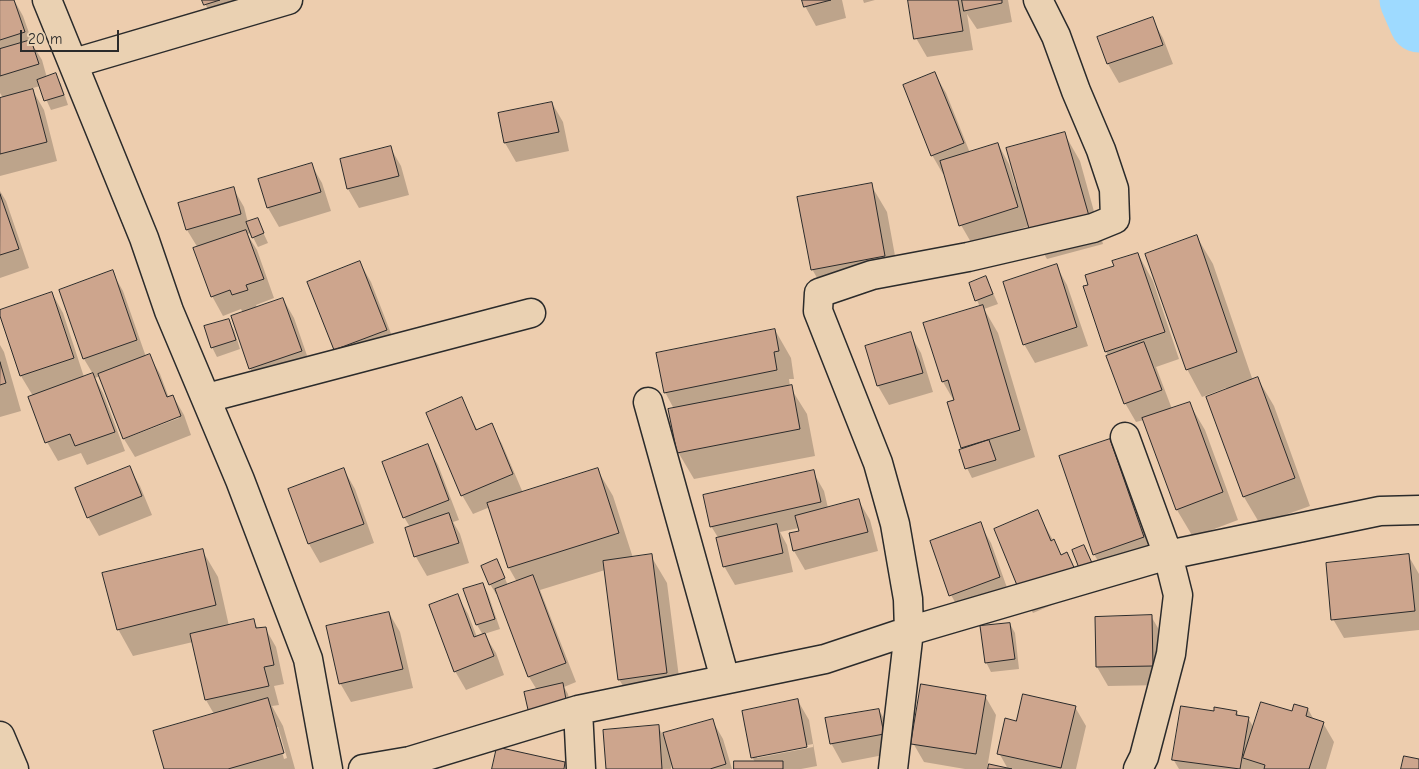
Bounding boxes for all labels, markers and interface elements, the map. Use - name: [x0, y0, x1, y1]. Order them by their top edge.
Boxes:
- scale bar: [22, 20, 121, 52]
- text: 20 m: [28, 30, 62, 48]

